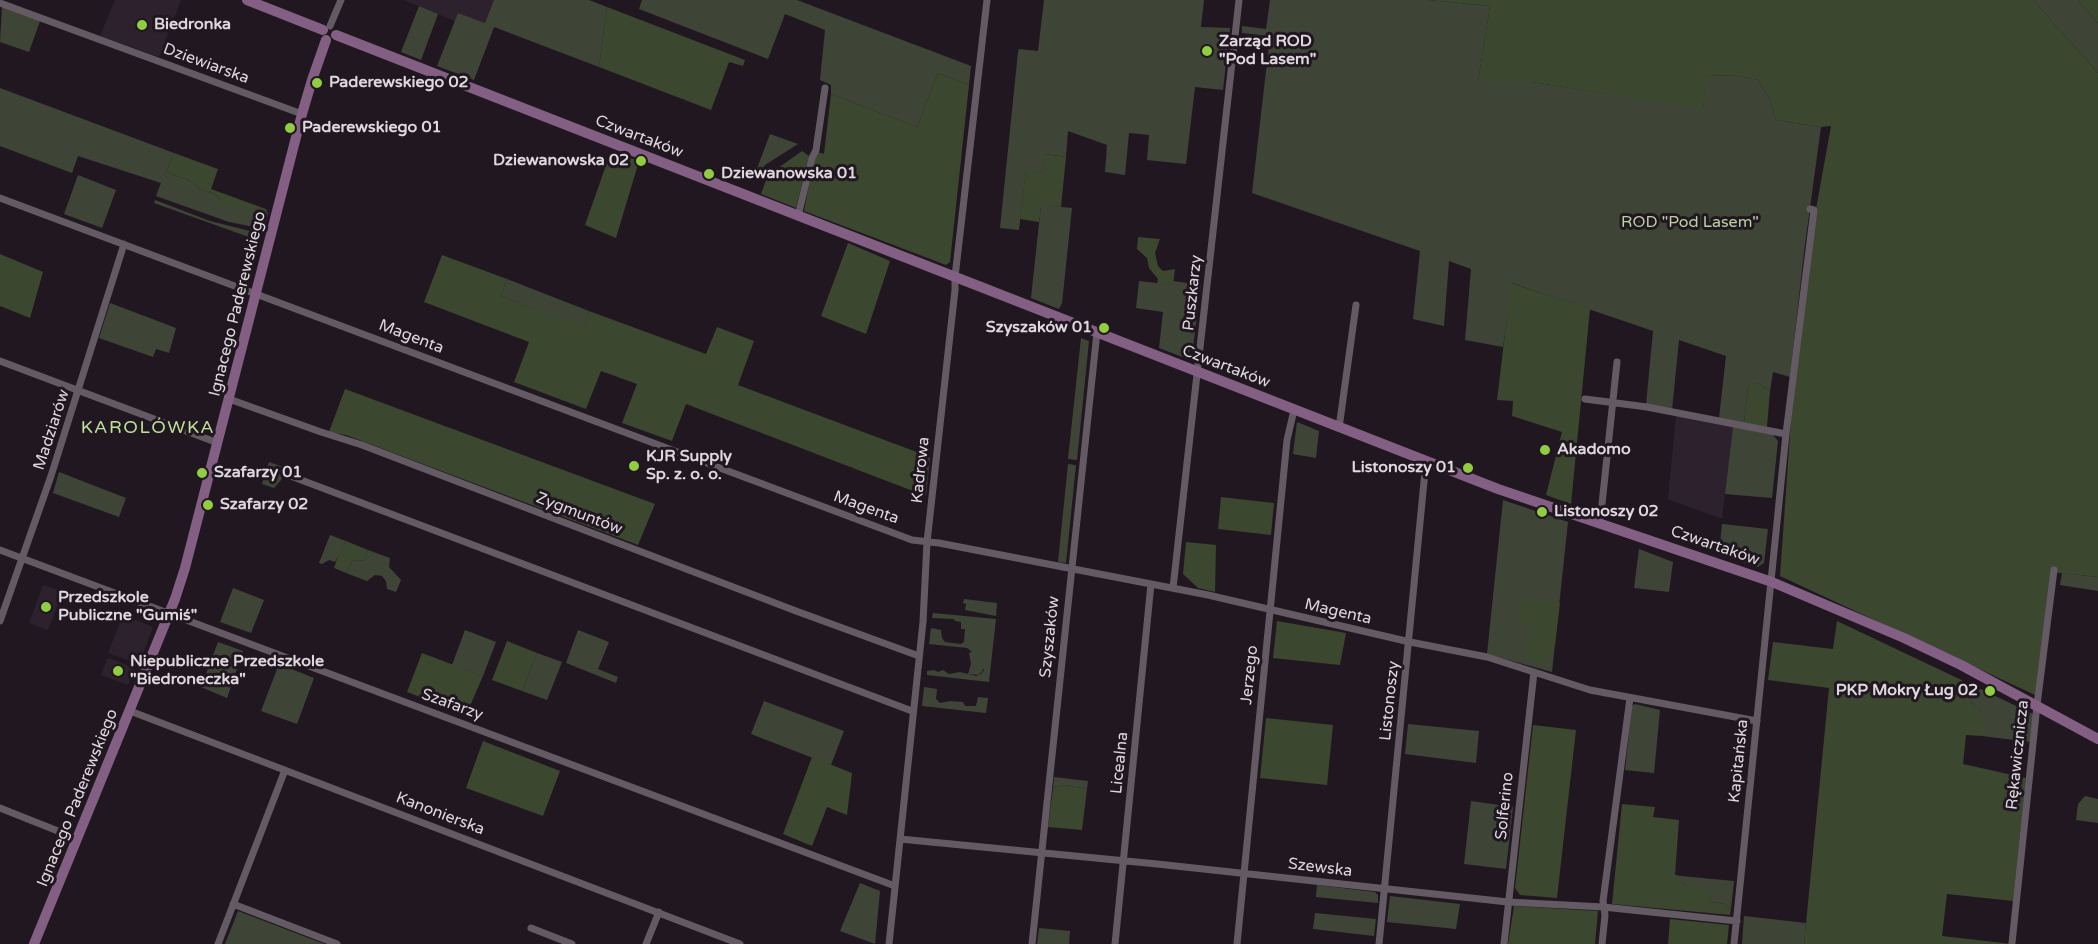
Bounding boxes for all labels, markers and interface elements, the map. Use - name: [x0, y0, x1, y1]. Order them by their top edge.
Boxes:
- place label: Biedronka: [154, 15, 231, 35]
- marker: Biedronka: [135, 18, 149, 32]
- place label: Zarząd ROD "Pod Lasem": [1219, 32, 1316, 70]
- street label: Dziewiarska: [160, 40, 252, 88]
- marker: Zarząd ROD "Pod Lasem": [1200, 44, 1214, 58]
- place label: Paderewskiego 02: [329, 73, 469, 93]
- marker: Paderewskiego 02: [310, 76, 324, 90]
- street label: Czwartaków: [592, 111, 686, 163]
- place label: Paderewskiego 01: [302, 118, 442, 138]
- marker: Paderewskiego 01: [283, 121, 297, 135]
- place label: Dziewanowska 02: [493, 151, 629, 171]
- marker: Dziewanowska 02: [634, 154, 648, 168]
- place label: Dziewanowska 01: [721, 164, 857, 184]
- marker: Dziewanowska 01: [702, 167, 716, 181]
- street label: Ignacego Paderewskiego: [206, 210, 270, 398]
- park label: ROD "Pod Lasem": [1621, 213, 1759, 233]
- street label: Puszkarzy: [1179, 254, 1207, 332]
- street label: Magenta: [376, 316, 446, 358]
- place label: Szyszaków 01: [986, 318, 1092, 338]
- marker: Szyszaków 01: [1097, 321, 1111, 335]
- street label: Czwartaków: [1179, 341, 1273, 393]
- street label: Madziarów: [30, 387, 74, 473]
- district label: KAROLÓWKA: [81, 417, 215, 439]
- street label: Kadrowa: [908, 436, 934, 504]
- place label: Akadomo: [1557, 440, 1631, 460]
- marker: Akadomo: [1538, 443, 1552, 457]
- place label: KJR Supply Sp. z. o. o.: [646, 447, 732, 485]
- place label: Listonoszy 01: [1351, 458, 1456, 478]
- marker: KJR Supply Sp. z. o. o.: [627, 459, 641, 473]
- marker: Listonoszy 01: [1461, 461, 1475, 475]
- place label: Szafarzy 01: [214, 463, 302, 483]
- marker: Szafarzy 01: [195, 466, 209, 480]
- street label: Magenta: [831, 487, 901, 529]
- street label: Zygmuntów: [533, 489, 625, 539]
- place label: Szafarzy 02: [220, 495, 308, 515]
- marker: Szafarzy 02: [201, 498, 215, 512]
- place label: Listonoszy 02: [1554, 502, 1659, 522]
- marker: Listonoszy 02: [1535, 505, 1549, 519]
- street label: Czwartaków: [1668, 522, 1762, 570]
- place label: Przedszkole Publiczne "Gumiś": [58, 588, 197, 626]
- street label: Szyszaków: [1036, 595, 1064, 679]
- street label: Magenta: [1303, 595, 1373, 629]
- marker: Przedszkole Publiczne "Gumiś": [39, 600, 53, 614]
- street label: Jerzego: [1237, 644, 1263, 706]
- place label: Niepubliczne Przedszkole "Biedroneczka": [130, 652, 324, 690]
- street label: Listonoszy: [1376, 660, 1404, 742]
- marker: Niepubliczne Przedszkole "Biedroneczka": [111, 664, 125, 678]
- place label: PKP Mokry Ług 02: [1836, 681, 1978, 701]
- marker: PKP Mokry Ług 02: [1983, 684, 1997, 698]
- street label: Szafarzy: [419, 685, 485, 725]
- street label: Rękawicznicza: [2003, 699, 2033, 811]
- street label: Ignacego Paderewskiego: [34, 706, 122, 890]
- street label: Kapitańska: [1725, 718, 1753, 804]
- street label: Licealna: [1107, 731, 1133, 795]
- street label: Solferino: [1492, 771, 1518, 841]
- street label: Kanonierska: [393, 788, 487, 840]
- street label: Szewska: [1287, 855, 1353, 881]

